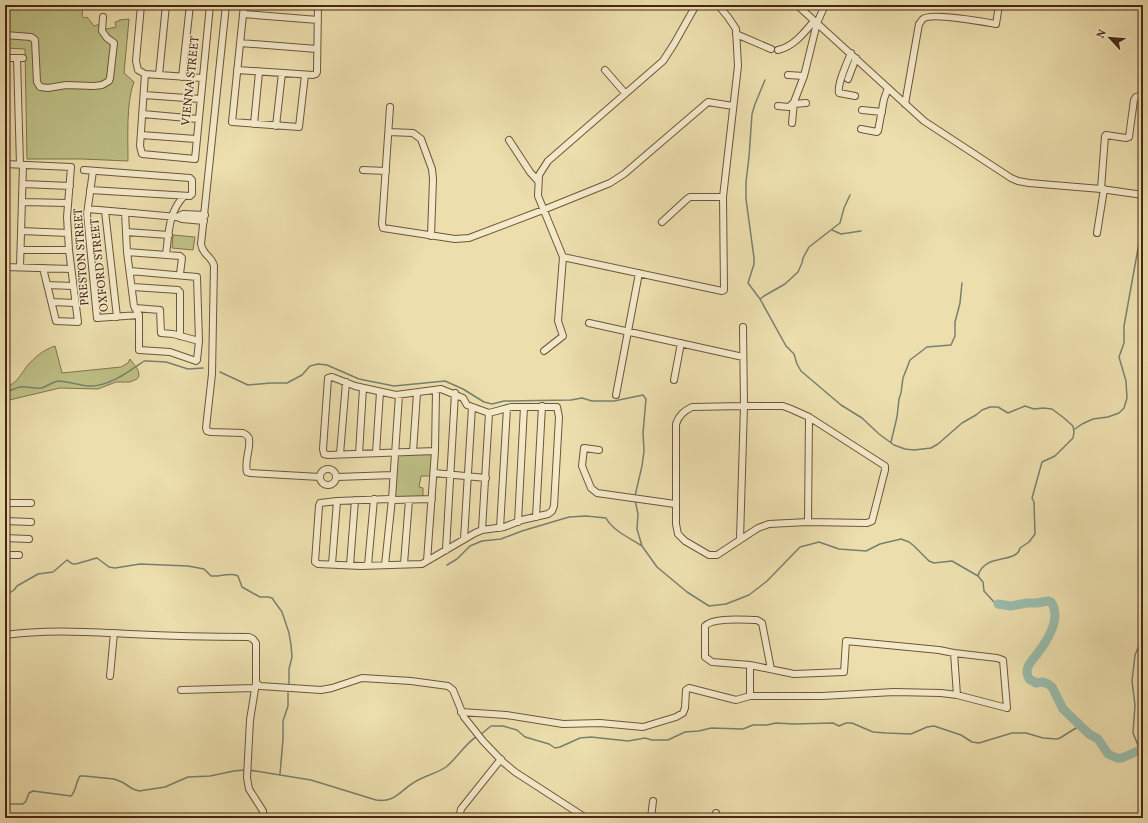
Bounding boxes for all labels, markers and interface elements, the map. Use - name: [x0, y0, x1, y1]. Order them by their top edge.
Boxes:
- north arrow: [1090, 18, 1130, 58]
- text: N: [1094, 27, 1111, 41]
- street label: VIENNA STREET: [178, 35, 204, 127]
- street label: PRESTON STREET: [71, 208, 93, 306]
- street label: OXFORD STREET: [87, 217, 113, 313]

